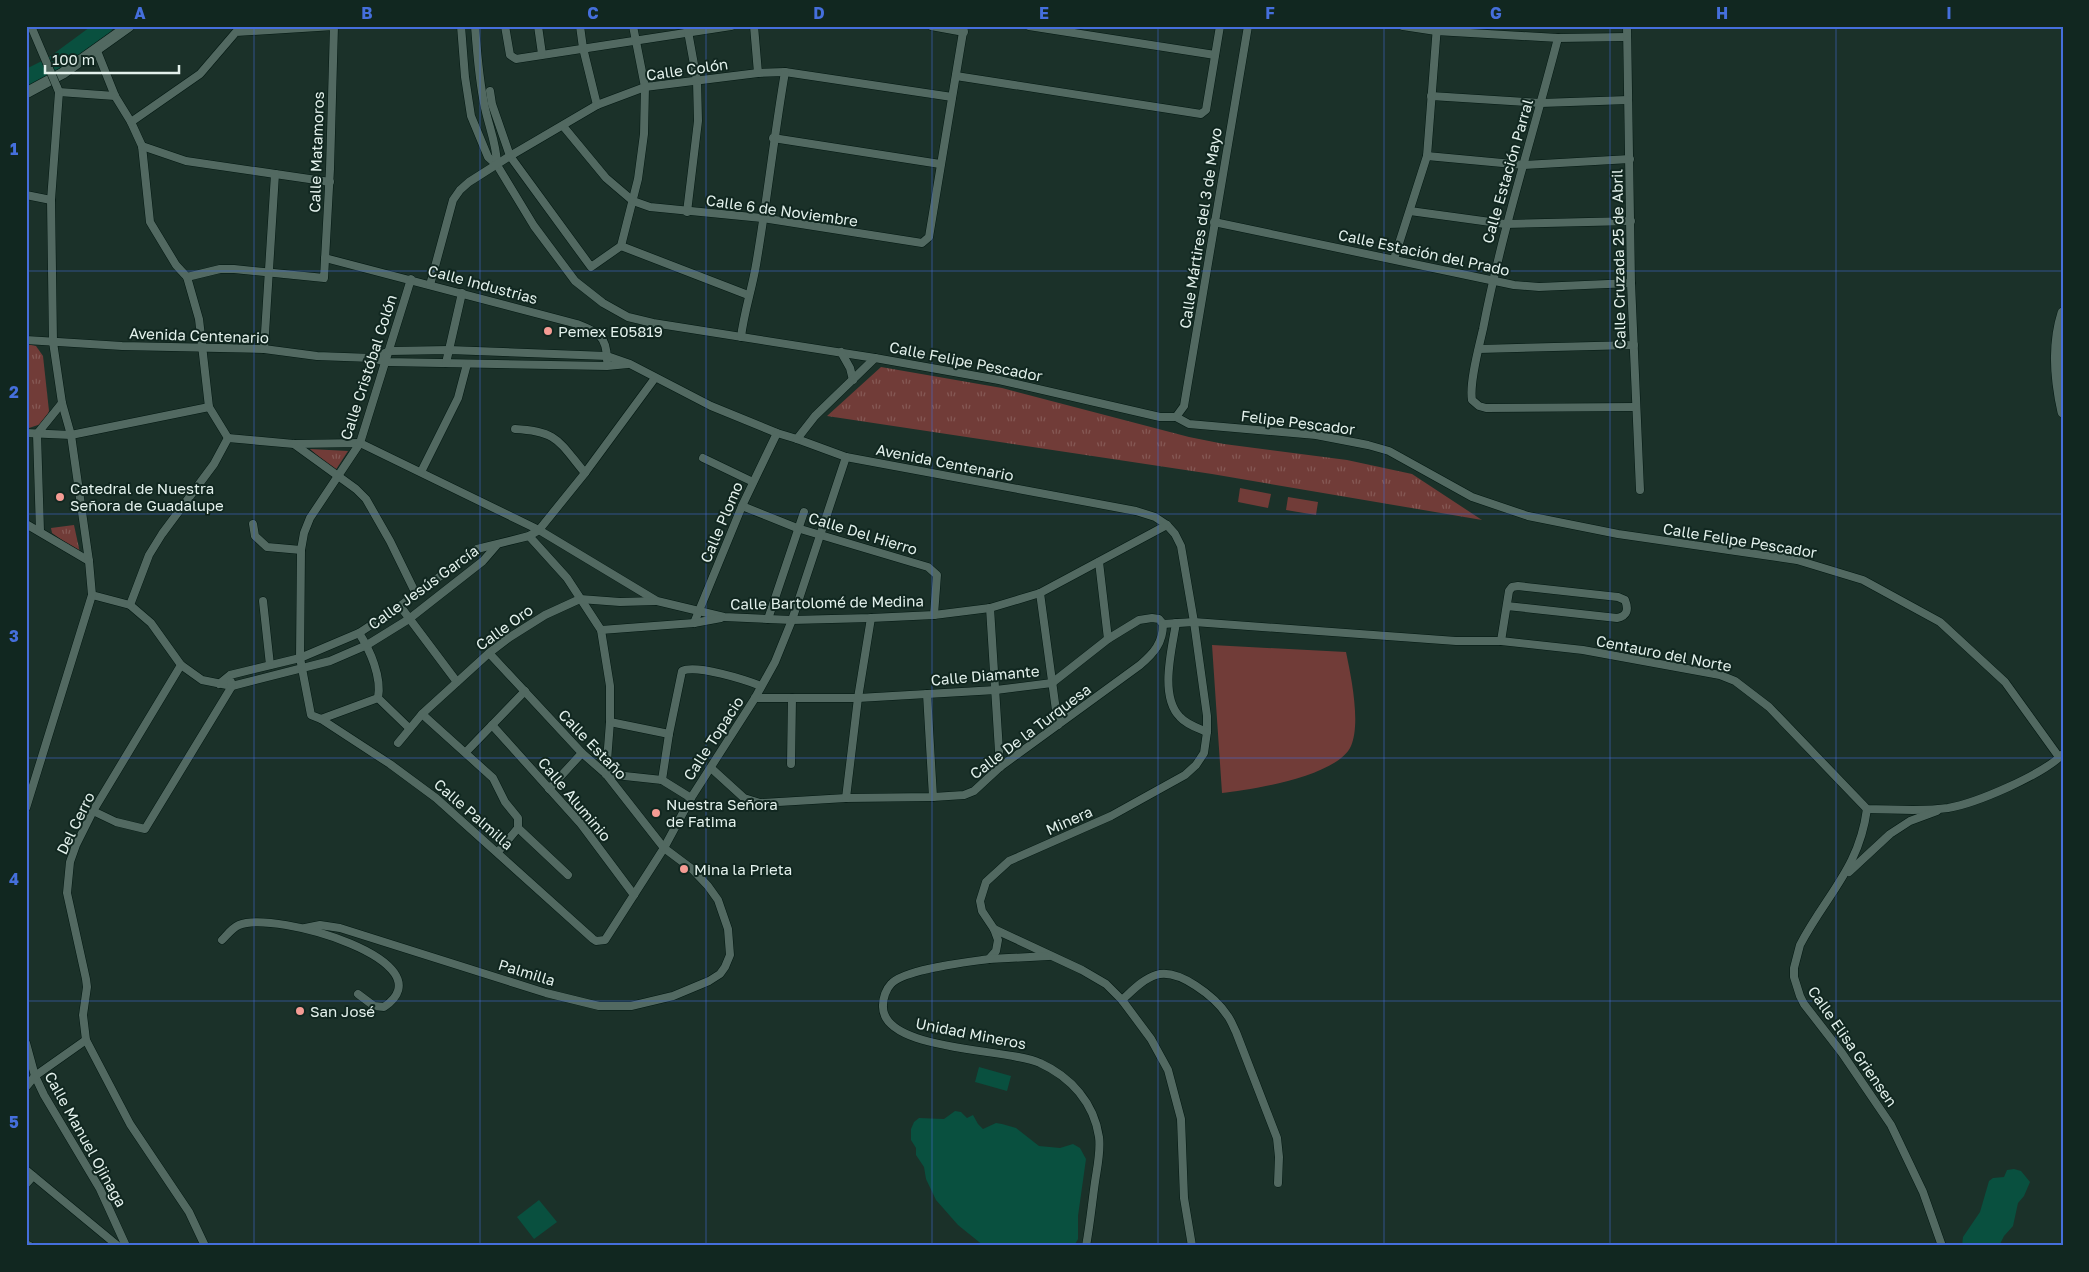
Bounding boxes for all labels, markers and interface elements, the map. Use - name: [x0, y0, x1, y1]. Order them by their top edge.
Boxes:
- text: A: [134, 3, 146, 23]
- text: B: [361, 3, 373, 23]
- text: C: [587, 3, 599, 23]
- text: D: [813, 3, 825, 23]
- text: E: [1039, 3, 1049, 23]
- text: F: [1265, 3, 1275, 23]
- text: G: [1490, 3, 1502, 23]
- text: H: [1716, 3, 1728, 23]
- text: I: [1946, 3, 1952, 23]
- scale bar: [45, 42, 179, 74]
- text: 100 m: [52, 50, 95, 68]
- street label: Calle Colón: [645, 54, 729, 84]
- street label: Calle Matamoros: [305, 91, 327, 213]
- street label: Calle Estación Parral: [1478, 97, 1536, 245]
- street label: Calle Mártires del 3 de Mayo: [1175, 126, 1225, 330]
- text: 1: [10, 139, 18, 159]
- street label: Calle Cruzada 25 de Abril: [1607, 169, 1629, 349]
- street label: Calle 6 de Noviembre: [705, 190, 859, 230]
- street label: Calle Estación del Prado: [1337, 225, 1511, 279]
- street label: Calle Industrias: [426, 261, 540, 307]
- street label: Calle Cristóbal Colón: [336, 292, 400, 442]
- place label: Pemex E05819: [558, 322, 663, 340]
- street label: Avenida Centenario: [129, 324, 269, 346]
- marker: Pemex E05819: [542, 325, 554, 337]
- street label: Calle Felipe Pescador: [888, 337, 1044, 385]
- text: 2: [9, 382, 19, 402]
- street label: Felipe Pescador: [1240, 406, 1356, 438]
- street label: Avenida Centenario: [875, 440, 1015, 484]
- place label: Catedral de Nuestra Señora de Guadalupe: [70, 479, 224, 514]
- street label: Calle Plomo: [696, 479, 746, 565]
- marker: Catedral de Nuestra Señora de Guadalupe: [54, 491, 66, 503]
- street label: Calle Del Hierro: [806, 508, 920, 558]
- street label: Calle Felipe Pescador: [1662, 519, 1818, 561]
- street label: Calle Jesús García: [364, 541, 482, 633]
- street label: Calle Bartolomé de Medina: [730, 591, 924, 613]
- street label: Calle Oro: [472, 600, 536, 654]
- text: 3: [9, 626, 19, 646]
- street label: Centauro del Norte: [1595, 631, 1734, 675]
- street label: Calle Diamante: [930, 661, 1040, 689]
- street label: Calle De la Turquesa: [966, 680, 1094, 782]
- street label: Calle Topacio: [679, 693, 747, 783]
- street label: Calle Estaño: [555, 705, 631, 783]
- street label: Calle Aluminio: [535, 753, 615, 845]
- street label: Calle Palmilla: [431, 775, 517, 853]
- street label: Del Cerro: [52, 789, 98, 857]
- place label: Nuestra Señora de Fatima: [666, 795, 778, 830]
- street label: Minera: [1043, 802, 1095, 838]
- marker: Nuestra Señora de Fatima: [650, 807, 662, 819]
- place label: Mina la Prieta: [694, 860, 792, 878]
- marker: Mina la Prieta: [678, 863, 690, 875]
- text: 4: [9, 869, 19, 889]
- street label: Palmilla: [496, 955, 558, 989]
- street label: Calle Elisa Griensen: [1805, 982, 1901, 1110]
- place label: San José: [310, 1002, 375, 1020]
- marker: San José: [294, 1005, 306, 1017]
- street label: Unidad Mineros: [914, 1013, 1028, 1053]
- street label: Calle Manuel Ojinaga: [41, 1068, 131, 1210]
- text: 5: [9, 1112, 19, 1132]

